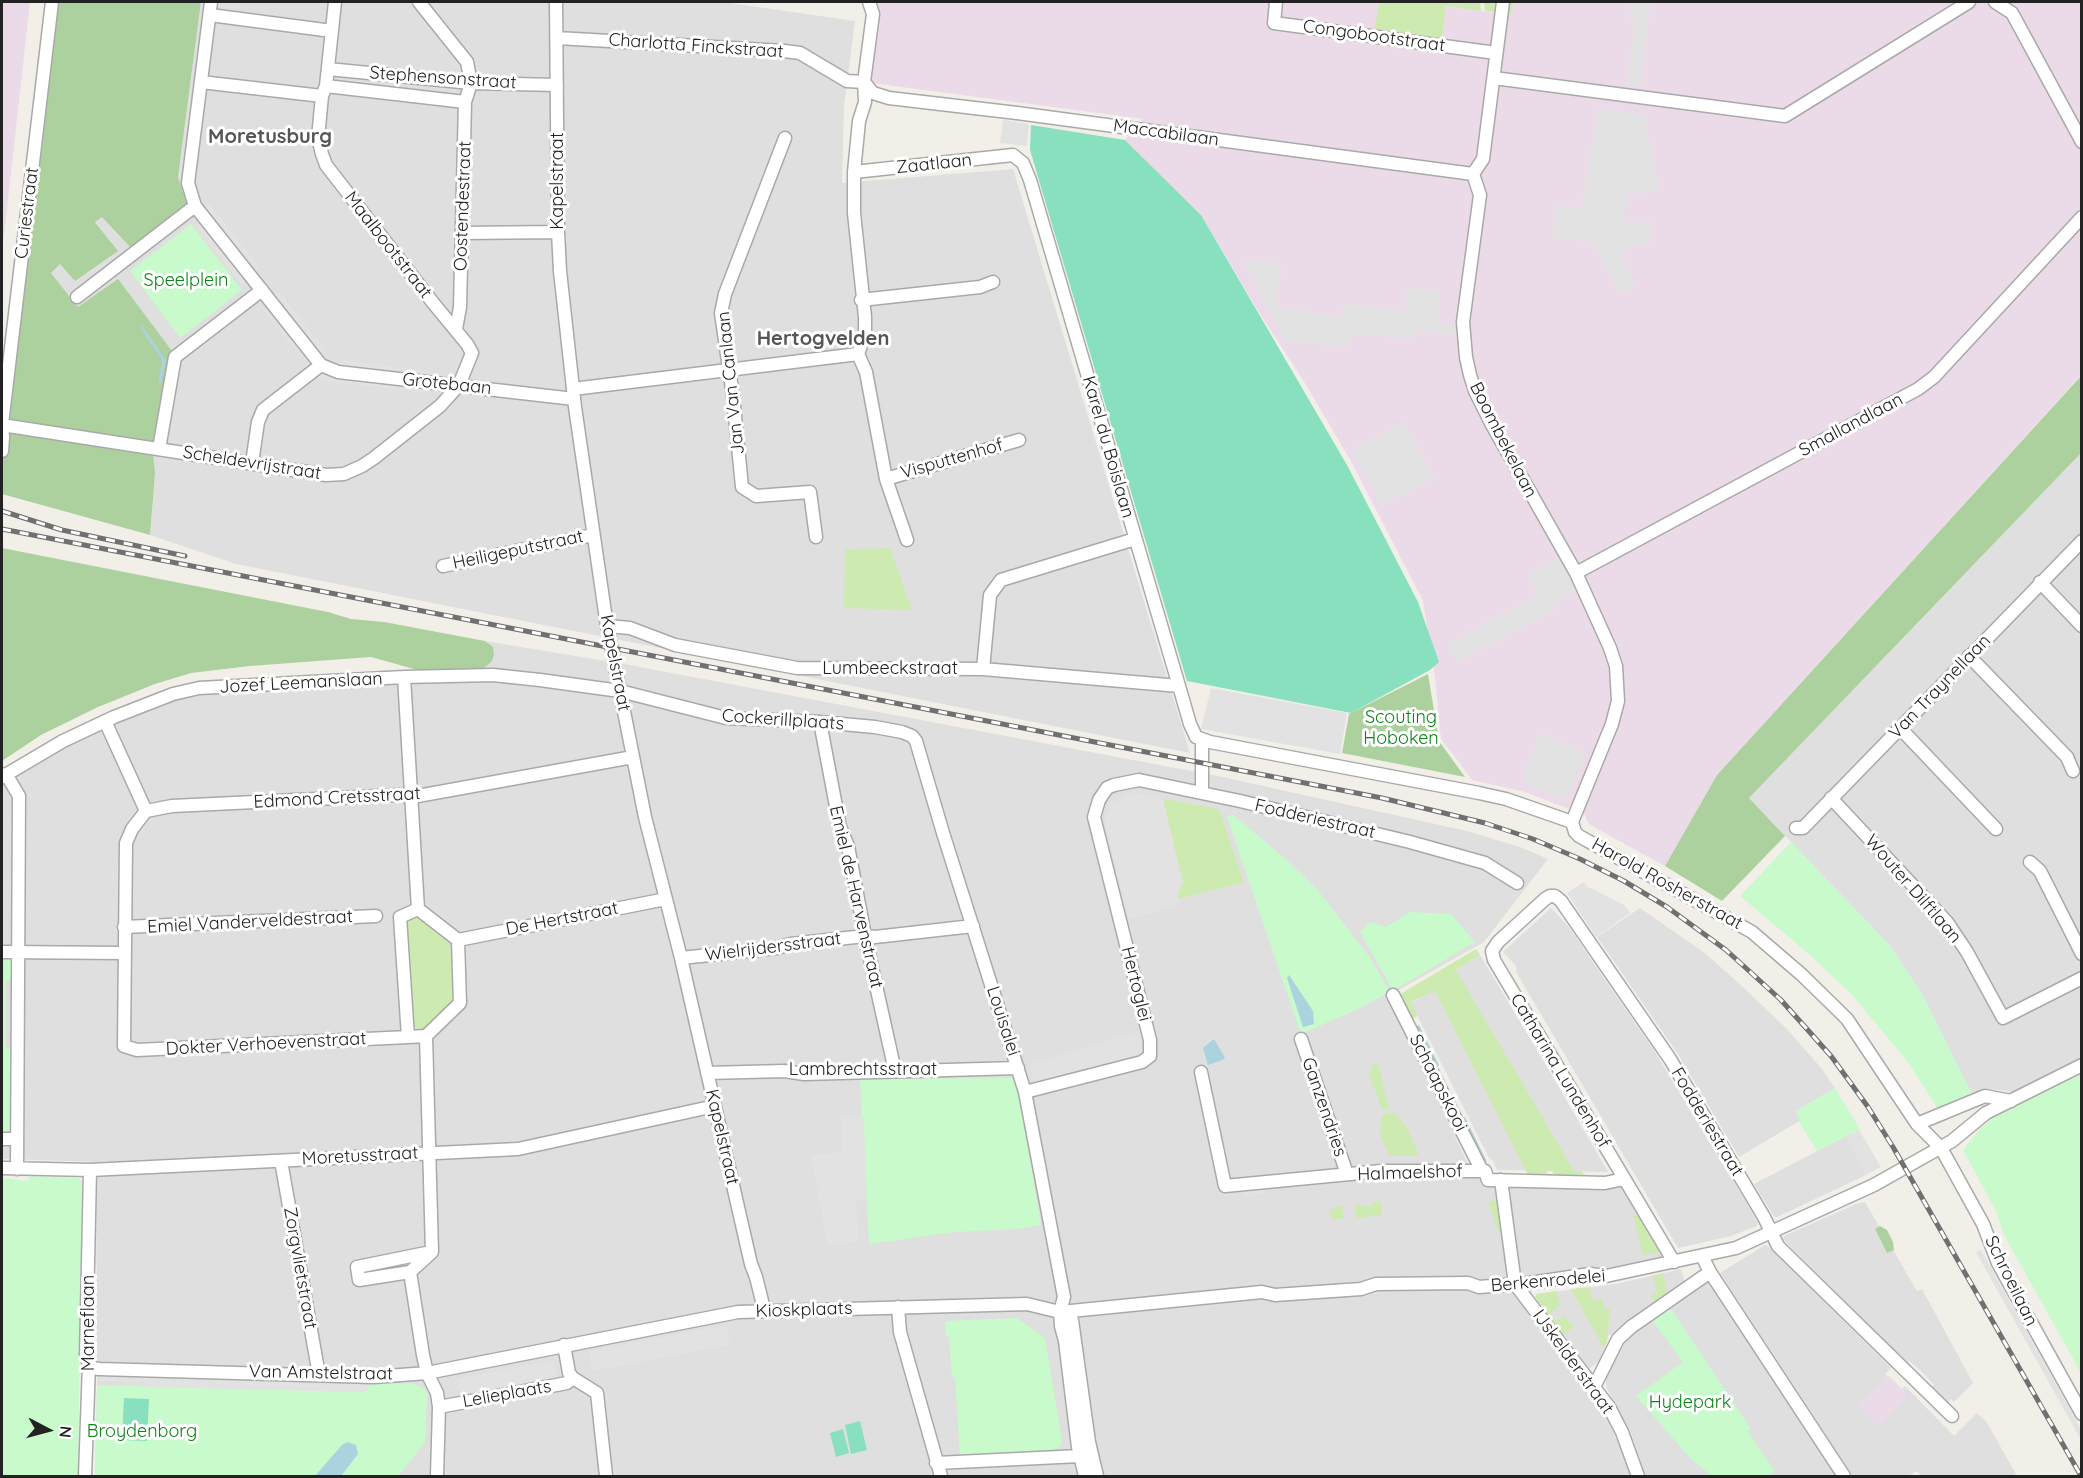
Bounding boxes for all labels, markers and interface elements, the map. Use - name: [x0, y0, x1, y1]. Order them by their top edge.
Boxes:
- street label: Congobootstraat: [1302, 15, 1446, 57]
- street label: Charlotta Finckstraat: [608, 29, 784, 63]
- street label: Stephensonstraat: [369, 62, 517, 94]
- street label: Maccabilaan: [1112, 115, 1220, 151]
- district label: Moretusburg: [208, 125, 332, 149]
- street label: Kapelstraat: [547, 132, 569, 230]
- street label: Oostendestraat: [450, 141, 476, 271]
- street label: Zaatlaan: [895, 149, 973, 179]
- street label: Curiestraat: [11, 166, 43, 260]
- street label: Maalbootstraat: [340, 187, 436, 303]
- park label: Speelplein: [144, 270, 228, 292]
- street label: Jan Van Canlaan: [713, 310, 749, 456]
- district label: Hertogvelden: [757, 327, 889, 351]
- street label: Grotebaan: [401, 369, 493, 399]
- street label: Karel du Boislaan: [1077, 374, 1139, 520]
- street label: Boombekelaan: [1465, 379, 1541, 501]
- street label: Smallandlaan: [1795, 389, 1907, 461]
- street label: Visputtenhof: [898, 434, 1006, 484]
- street label: Scheldevrijstraat: [182, 441, 322, 485]
- street label: Heiligeputstraat: [451, 526, 585, 574]
- street label: Kapelstraat: [595, 613, 635, 713]
- street label: Van Traynellaan: [1885, 630, 1995, 744]
- street label: Lumbeeckstraat: [822, 658, 958, 680]
- street label: Jozef Leemanslaan: [219, 668, 383, 698]
- street label: Cockerillplaats: [721, 705, 845, 735]
- park label: Scouting Hoboken: [1363, 707, 1439, 750]
- street label: Edmond Cretsstraat: [253, 783, 421, 813]
- street label: Fodderiestraat: [1253, 795, 1377, 843]
- street label: Emiel de Harvenstraat: [824, 804, 888, 990]
- street label: Wouter Dilftlaan: [1860, 830, 1966, 948]
- street label: Harold Rosherstraat: [1588, 834, 1746, 934]
- street label: De Hertstraat: [504, 898, 620, 940]
- street label: Emiel Vanderveldestraat: [147, 906, 353, 938]
- street label: Wielrijdersstraat: [704, 928, 842, 966]
- street label: Hertoglei: [1116, 944, 1156, 1024]
- street label: Louisalei: [982, 983, 1024, 1059]
- street label: Catharina Lundenhof: [1505, 990, 1615, 1152]
- street label: Dokter Verhoevenstraat: [165, 1028, 367, 1060]
- street label: Schaapskooi: [1404, 1031, 1472, 1135]
- street label: Ganzendries: [1297, 1055, 1351, 1159]
- street label: Lambrechtsstraat: [789, 1059, 937, 1081]
- street label: Fodderiestraat: [1666, 1064, 1748, 1180]
- street label: Kapelstraat: [700, 1087, 744, 1187]
- street label: Moretusstraat: [301, 1142, 419, 1170]
- street label: Halmaelshof: [1357, 1160, 1463, 1186]
- street label: Zorgvlietstraat: [279, 1205, 321, 1331]
- street label: Schroeilaan: [1980, 1232, 2042, 1330]
- street label: Berkenrodelei: [1490, 1265, 1606, 1297]
- street label: Marneflaan: [78, 1275, 100, 1371]
- street label: Kioskplaats: [755, 1298, 853, 1322]
- street label: IJskelderstraat: [1528, 1306, 1618, 1418]
- street label: Van Amstelstraat: [249, 1361, 393, 1385]
- street label: Lelieplaats: [461, 1376, 553, 1412]
- park label: Hydepark: [1649, 1392, 1731, 1414]
- north arrow: [18, 1400, 78, 1460]
- park label: Broydenborg: [87, 1421, 197, 1443]
- text: N: [55, 1425, 76, 1439]

